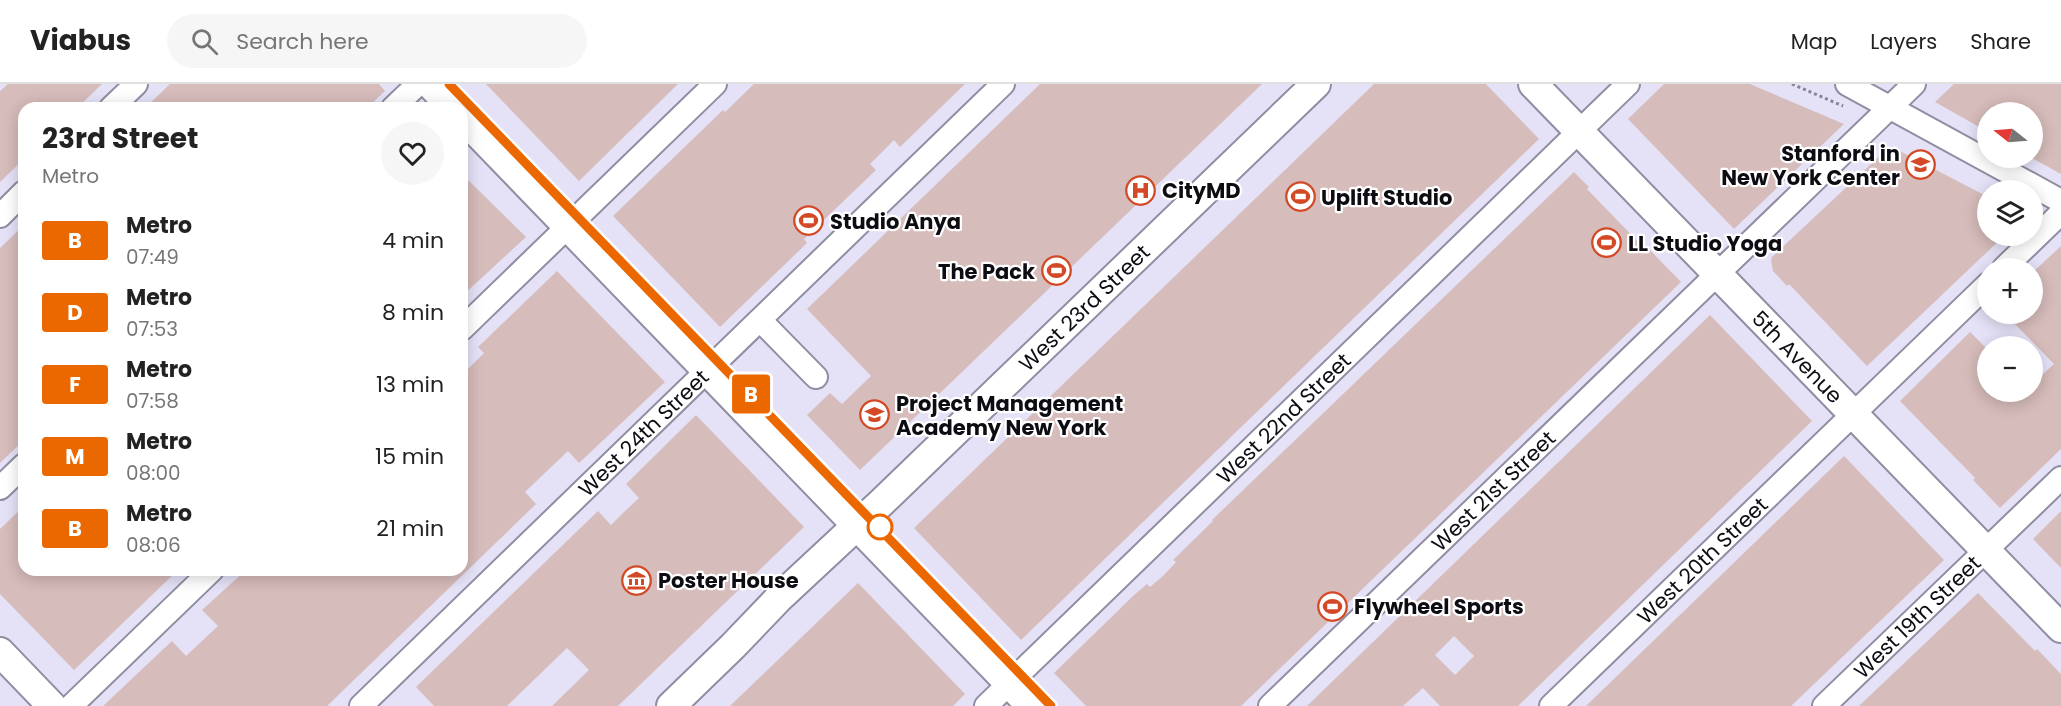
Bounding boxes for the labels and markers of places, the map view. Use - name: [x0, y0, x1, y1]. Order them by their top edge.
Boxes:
- place label: Stanford in New York Center: [1721, 139, 1900, 192]
- school or university icon: Stanford in New York Center: [1905, 149, 1937, 181]
- hospital icon: CityMD: [1125, 174, 1157, 206]
- place label: CityMD: [1162, 176, 1241, 205]
- sports icon: Uplift Studio: [1284, 181, 1316, 213]
- place label: Uplift Studio: [1321, 183, 1452, 212]
- sports icon: Studio Anya: [793, 205, 825, 237]
- place label: Studio Anya: [830, 207, 961, 236]
- sports icon: LL Studio Yoga: [1591, 227, 1623, 259]
- place label: LL Studio Yoga: [1628, 229, 1782, 258]
- sports icon: The Pack: [1040, 255, 1072, 287]
- place label: The Pack: [938, 257, 1035, 286]
- place label: Project Management Academy New York: [896, 389, 1123, 442]
- school or university icon: Project Management Academy New York: [859, 399, 891, 431]
- unlabelled marker: [867, 514, 893, 540]
- museum icon: Poster House: [621, 564, 653, 596]
- place label: Poster House: [658, 566, 799, 595]
- sports icon: Flywheel Sports: [1317, 590, 1349, 622]
- place label: Flywheel Sports: [1354, 592, 1524, 621]

